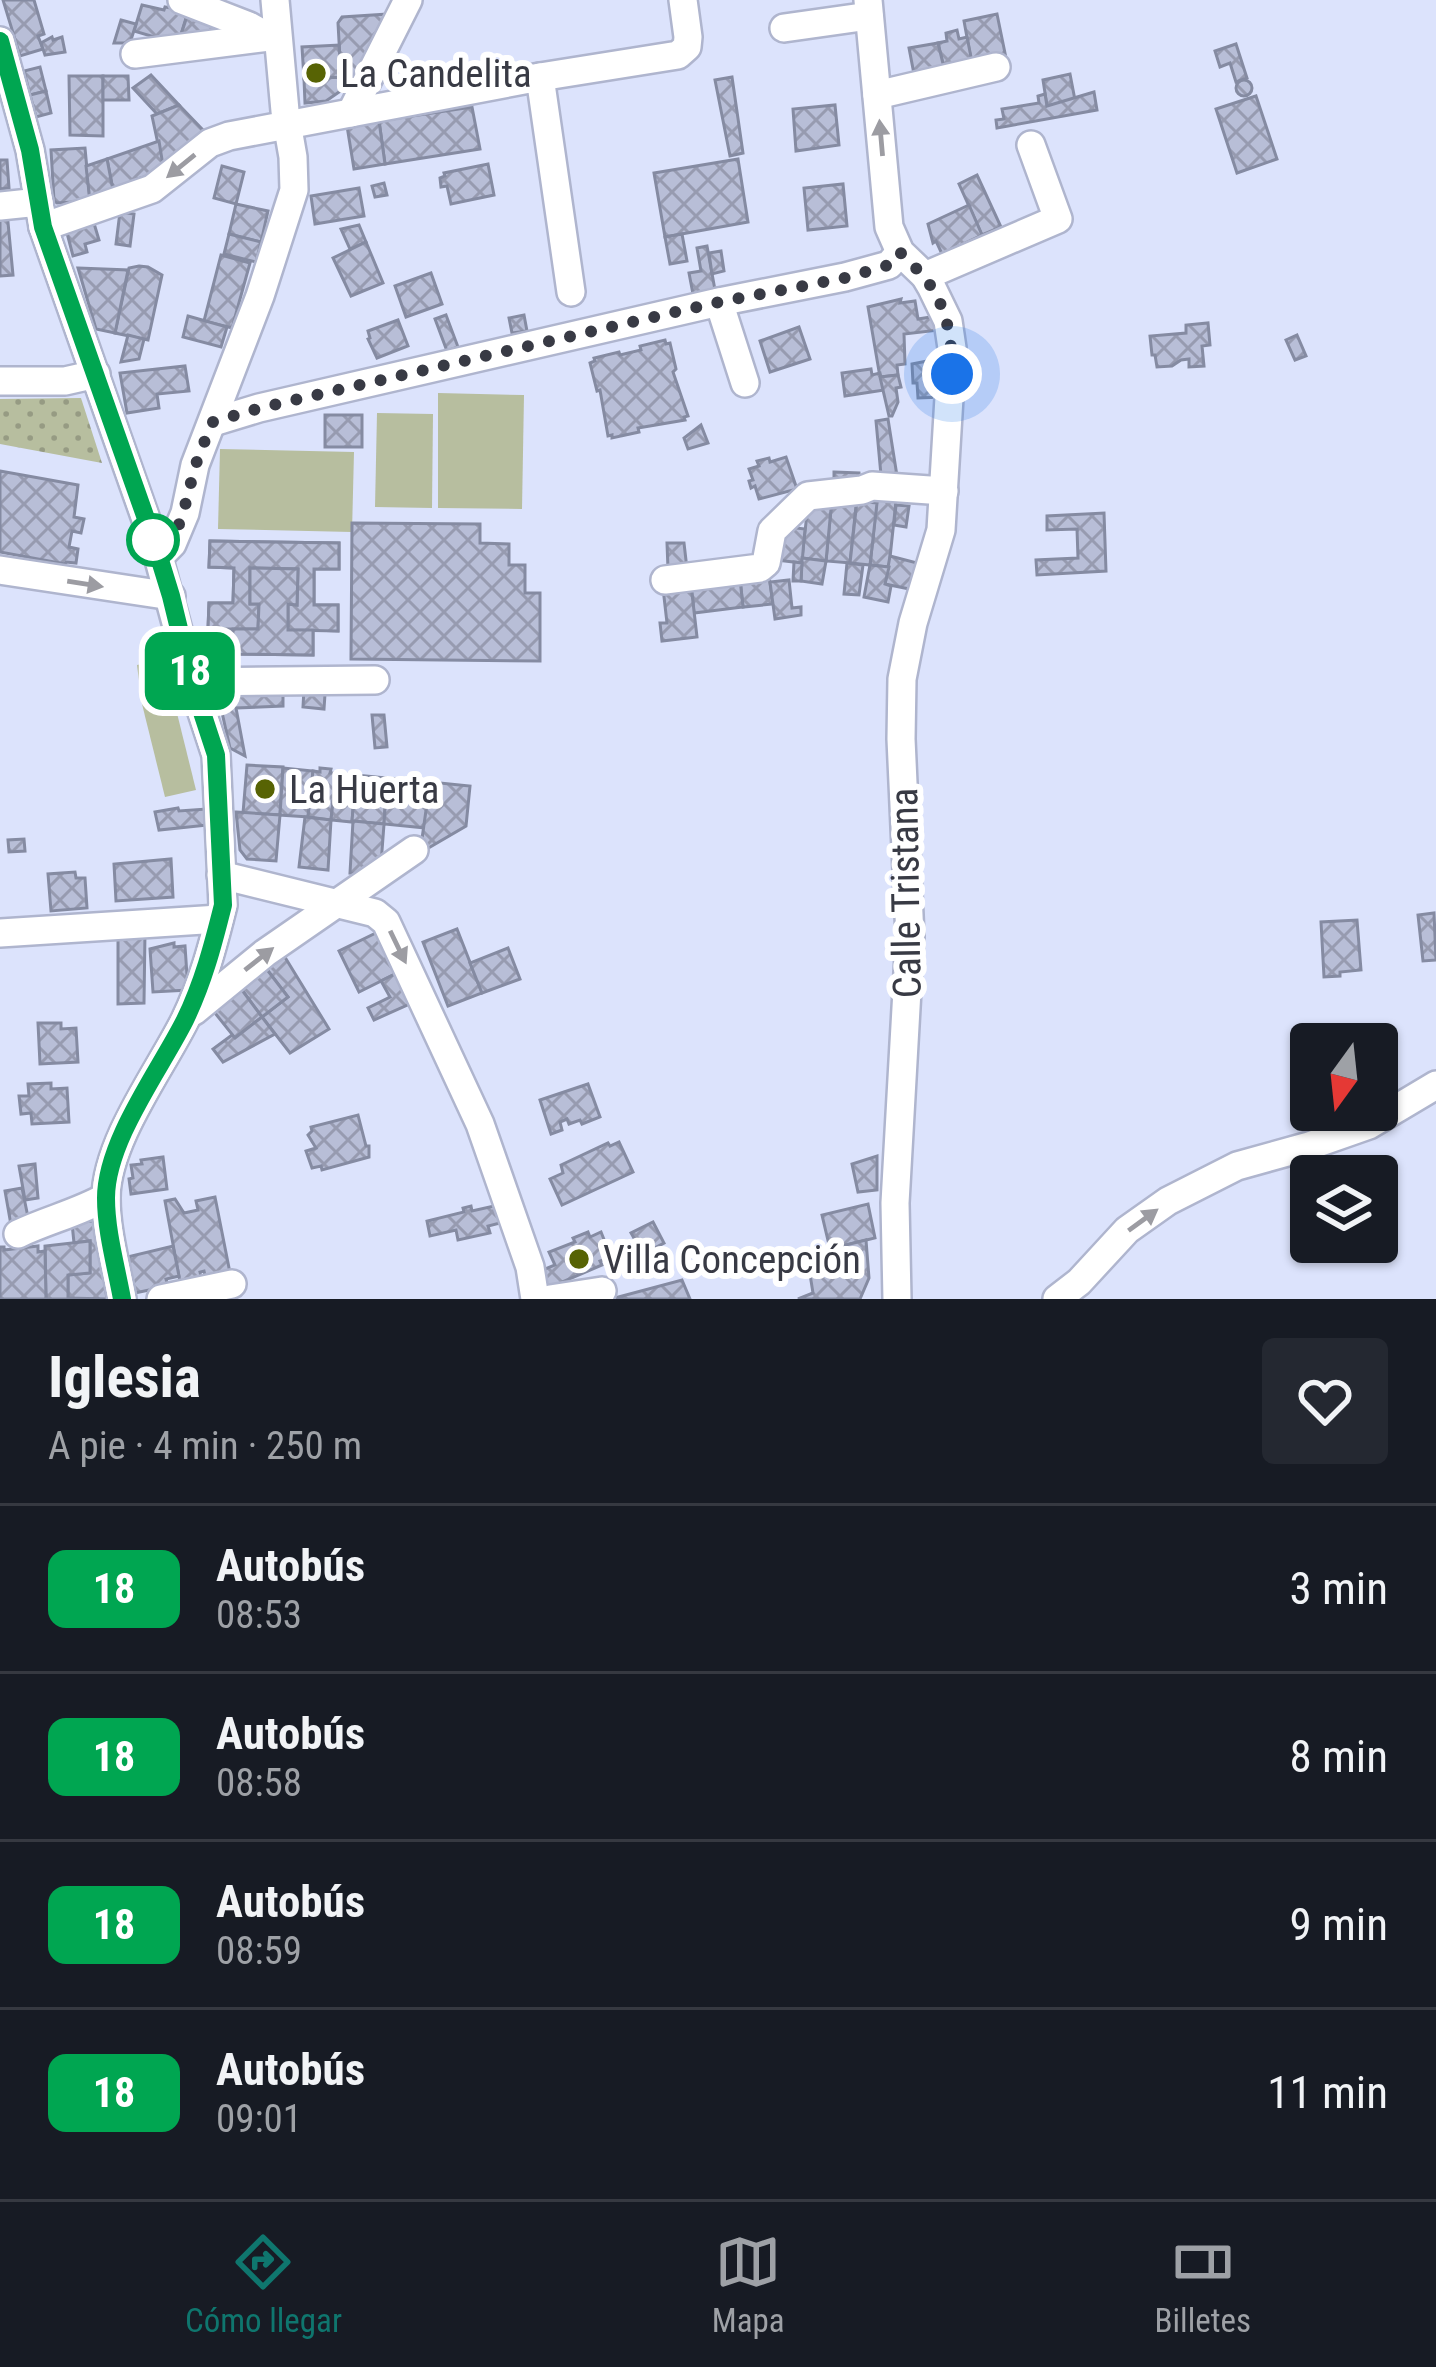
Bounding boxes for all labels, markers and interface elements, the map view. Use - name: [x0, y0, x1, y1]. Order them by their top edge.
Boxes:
- place label: La Candelita: [340, 51, 532, 97]
- marker: La Candelita: [303, 60, 329, 86]
- one-way arrow: [871, 119, 890, 156]
- one-way arrow: [165, 153, 196, 178]
- your location: [922, 344, 982, 404]
- unlabelled marker: [128, 515, 178, 565]
- one-way arrow: [67, 576, 105, 594]
- line badge: 18: [136, 632, 244, 710]
- text: 18: [169, 646, 211, 695]
- place label: La Huerta: [289, 767, 440, 813]
- marker: La Huerta: [252, 776, 278, 802]
- street label: Calle Tristana: [881, 787, 931, 999]
- one-way arrow: [388, 930, 408, 964]
- one-way arrow: [243, 947, 274, 972]
- north arrow: [1290, 1023, 1398, 1131]
- map controls: [1290, 1023, 1398, 1263]
- button: layers: [1290, 1155, 1398, 1263]
- one-way arrow: [1126, 1208, 1158, 1232]
- place label: Villa Concepción: [603, 1237, 861, 1283]
- marker: Villa Concepción: [566, 1246, 592, 1272]
- button: heart: [1262, 1338, 1388, 1464]
- text: Iglesia: [48, 1344, 201, 1411]
- text: A pie · 4 min · 250 m: [48, 1423, 362, 1469]
- text: Autobús: [216, 1539, 365, 1592]
- text: 3 min: [1289, 1562, 1388, 1615]
- text: 18: [93, 1564, 135, 1613]
- text: 08:53: [216, 1592, 302, 1638]
- text: Autobús: [216, 1707, 365, 1760]
- text: 8 min: [1289, 1730, 1388, 1783]
- text: 18: [93, 1732, 135, 1781]
- text: 08:58: [216, 1760, 302, 1806]
- text: Autobús: [216, 1875, 365, 1928]
- text: 9 min: [1289, 1898, 1388, 1951]
- text: 18: [93, 1900, 135, 1949]
- text: 08:59: [216, 1928, 302, 1974]
- text: Autobús: [216, 2043, 365, 2096]
- text: 11 min: [1267, 2066, 1388, 2119]
- text: 18: [93, 2068, 135, 2117]
- text: 09:01: [216, 2096, 302, 2142]
- tab: Cómo llegar: [185, 2229, 342, 2340]
- tab: Mapa: [712, 2229, 785, 2340]
- tab: Billetes: [1155, 2229, 1251, 2340]

